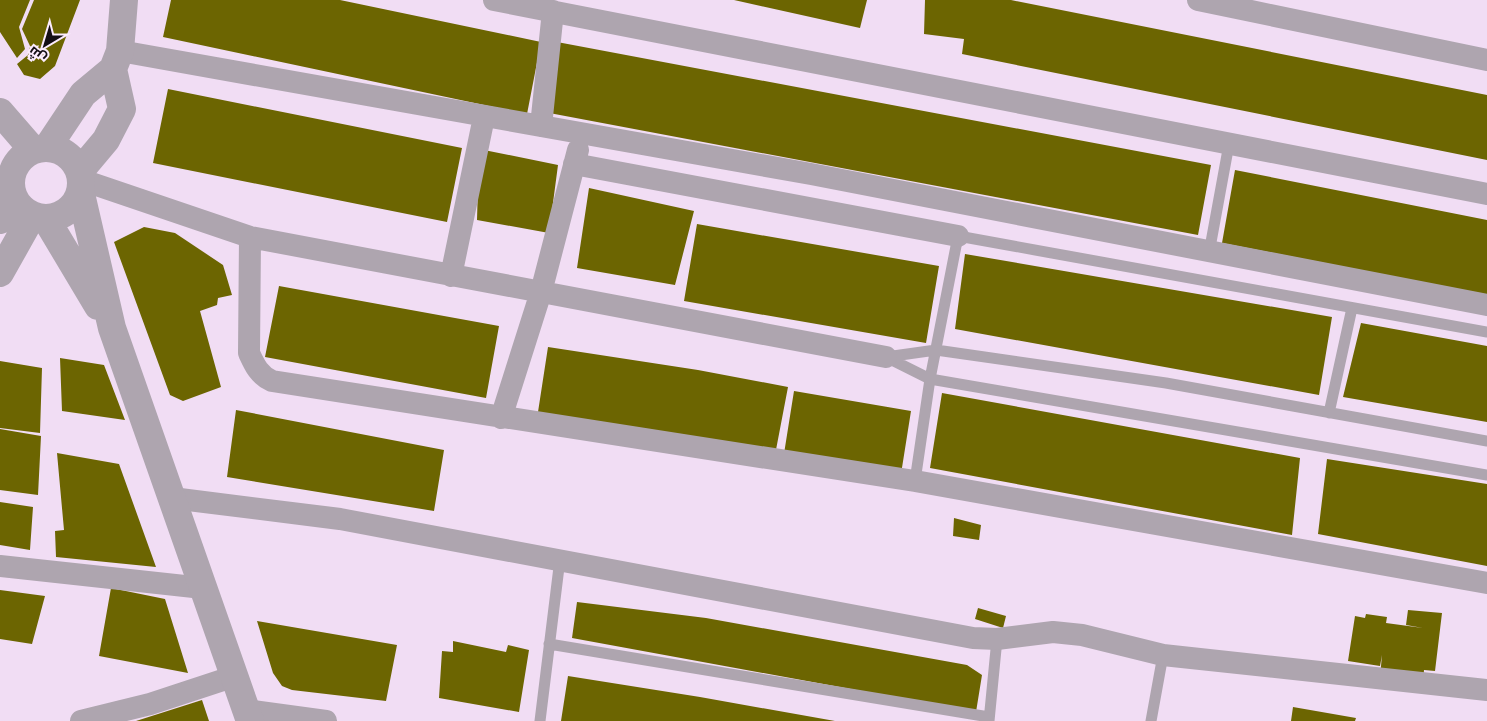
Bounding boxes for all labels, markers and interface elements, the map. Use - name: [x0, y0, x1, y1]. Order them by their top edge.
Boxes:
- north arrow: [20, 20, 70, 70]
- text: ش: [25, 43, 50, 67]

